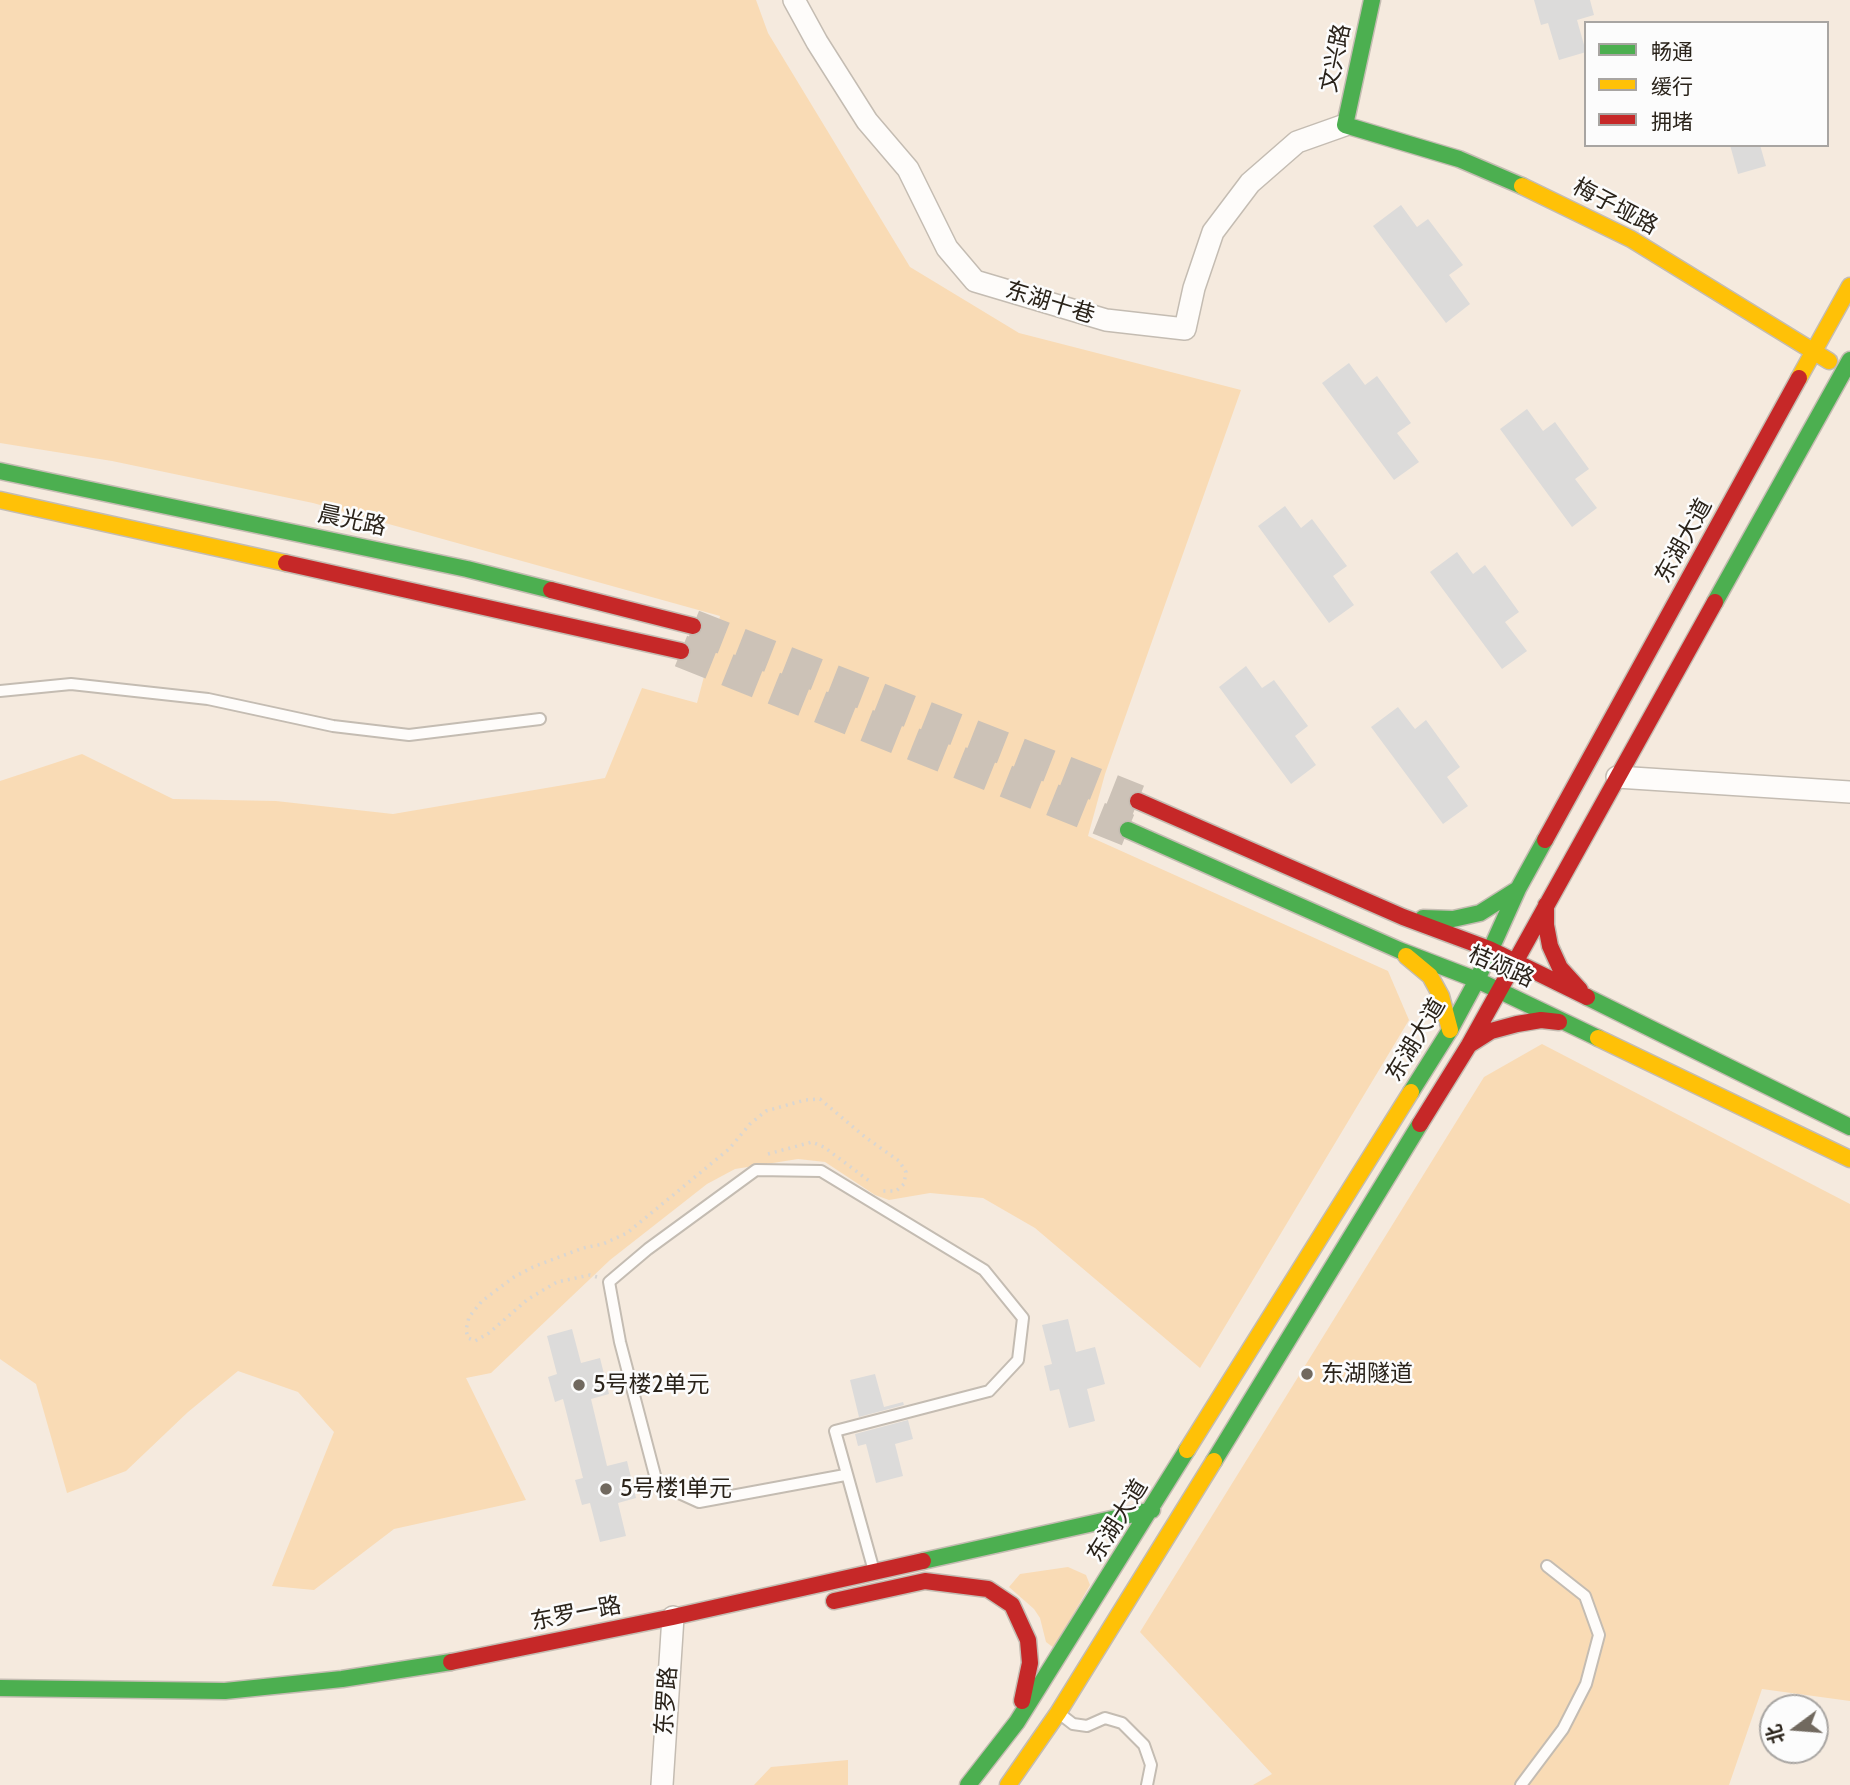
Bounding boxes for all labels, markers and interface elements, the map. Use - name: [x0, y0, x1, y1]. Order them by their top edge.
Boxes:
- street label: 文兴路: [1315, 21, 1357, 95]
- legend: [1584, 21, 1829, 147]
- text: 畅通: [1651, 39, 1693, 64]
- text: 缓行: [1651, 74, 1693, 99]
- text: 拥堵: [1651, 109, 1693, 134]
- street label: 梅子垭路: [1568, 173, 1662, 241]
- street label: 东湖十巷: [1002, 276, 1098, 330]
- street label: 东湖大道: [1650, 494, 1718, 588]
- street label: 晨光路: [315, 500, 389, 542]
- street label: 桔颂路: [1464, 940, 1538, 994]
- street label: 东湖大道: [1380, 993, 1452, 1087]
- place label: 东湖隧道: [1321, 1360, 1413, 1388]
- marker: 东湖隧道: [1299, 1366, 1315, 1382]
- place label: 5号楼2单元: [593, 1371, 709, 1399]
- marker: 5号楼2单元: [571, 1377, 587, 1393]
- place label: 5号楼1单元: [620, 1475, 732, 1503]
- street label: 东湖大道: [1082, 1475, 1154, 1567]
- marker: 5号楼1单元: [598, 1481, 614, 1497]
- street label: 东罗一路: [528, 1592, 624, 1636]
- street label: 东罗路: [651, 1666, 683, 1736]
- north arrow: [1759, 1694, 1829, 1764]
- text: 北: [1762, 1722, 1789, 1747]

